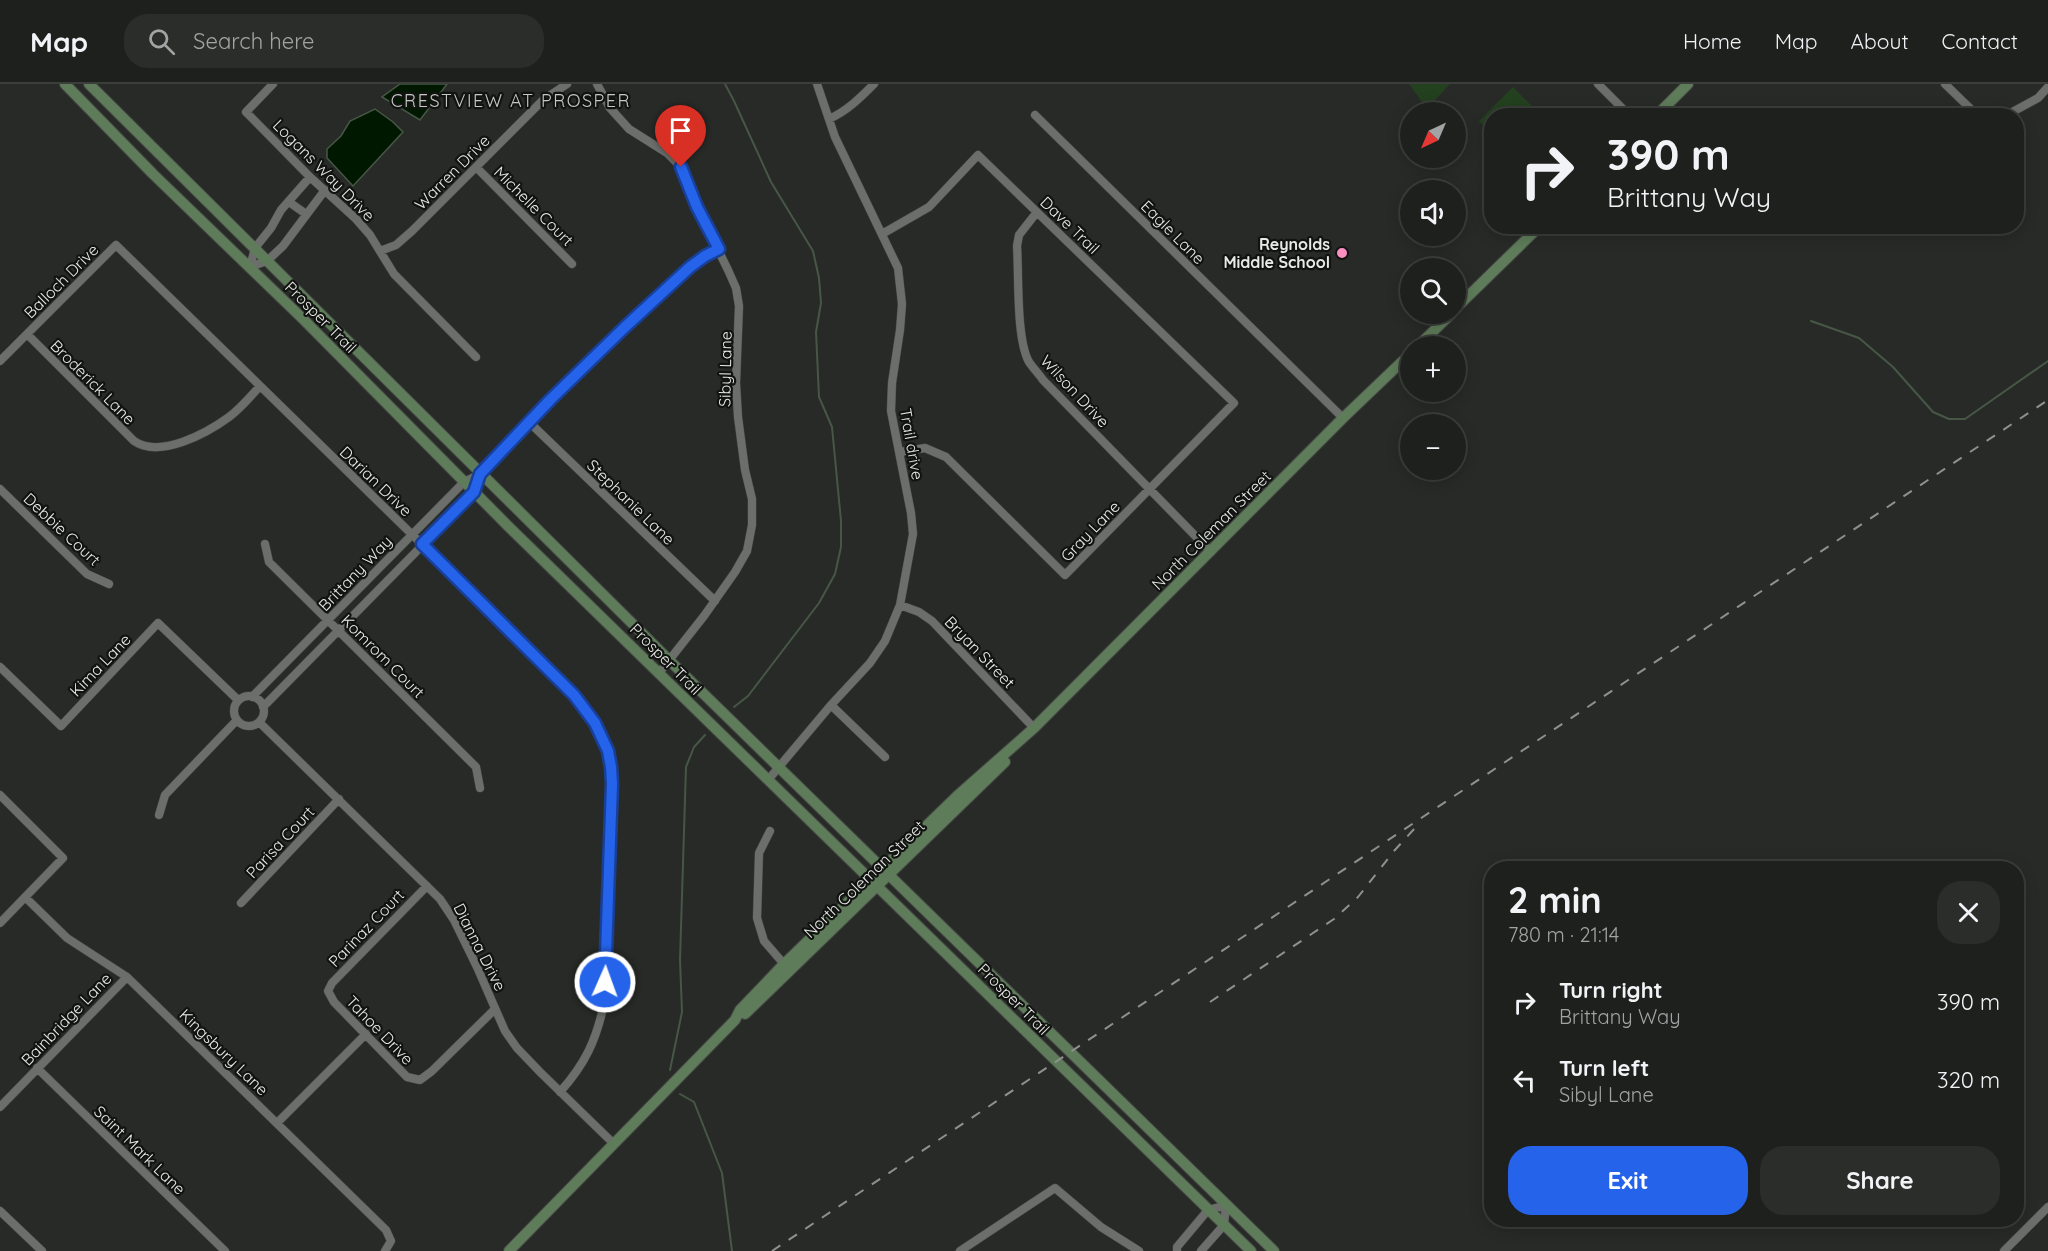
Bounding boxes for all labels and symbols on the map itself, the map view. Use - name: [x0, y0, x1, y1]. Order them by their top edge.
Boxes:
- district label: CRESTVIEW AT PROSPER: [391, 89, 631, 112]
- north arrow: [1400, 102, 1466, 168]
- pin: [655, 105, 706, 167]
- street label: Logans Way Drive: [269, 115, 379, 225]
- street label: Warren Drive: [410, 130, 494, 214]
- street label: Michelle Court: [490, 162, 578, 250]
- street label: Dave Trail: [1036, 192, 1104, 258]
- street label: Eagle Lane: [1137, 196, 1209, 268]
- place label: Reynolds Middle School: [1223, 234, 1330, 272]
- street label: Balloch Drive: [20, 240, 102, 322]
- marker: Reynolds Middle School: [1335, 246, 1349, 260]
- street label: Prosper Trail: [281, 277, 361, 357]
- street label: Sibyl Lane: [714, 331, 736, 407]
- street label: Broderick Lane: [46, 335, 140, 429]
- street label: Wilson Drive: [1036, 351, 1114, 431]
- street label: Trail drive: [896, 407, 928, 481]
- street label: Darian Drive: [336, 442, 416, 520]
- street label: Stephanie Lane: [583, 455, 679, 549]
- street label: North Coleman Street: [1147, 466, 1275, 594]
- street label: Debbie Court: [19, 488, 105, 570]
- street label: Gray Lane: [1056, 496, 1124, 566]
- street label: Brittany Way: [314, 531, 396, 615]
- street label: Komrom Court: [337, 610, 429, 702]
- street label: Bryan Street: [941, 612, 1019, 692]
- street label: Prosper Trail: [626, 619, 706, 699]
- street label: Kima Lane: [65, 629, 135, 701]
- street label: Parisa Court: [242, 802, 318, 882]
- street label: North Coleman Street: [799, 816, 929, 942]
- street label: Parinaz Court: [324, 885, 408, 971]
- street label: Dianna Drive: [449, 900, 511, 994]
- position arrow: [573, 950, 637, 1014]
- street label: Prosper Trail: [974, 959, 1054, 1039]
- street label: Bainbridge Lane: [17, 968, 115, 1070]
- street label: Tahoe Drive: [342, 991, 418, 1069]
- street label: Kingsbury Lane: [175, 1005, 273, 1099]
- street label: Saint Mark Lane: [90, 1101, 190, 1199]

